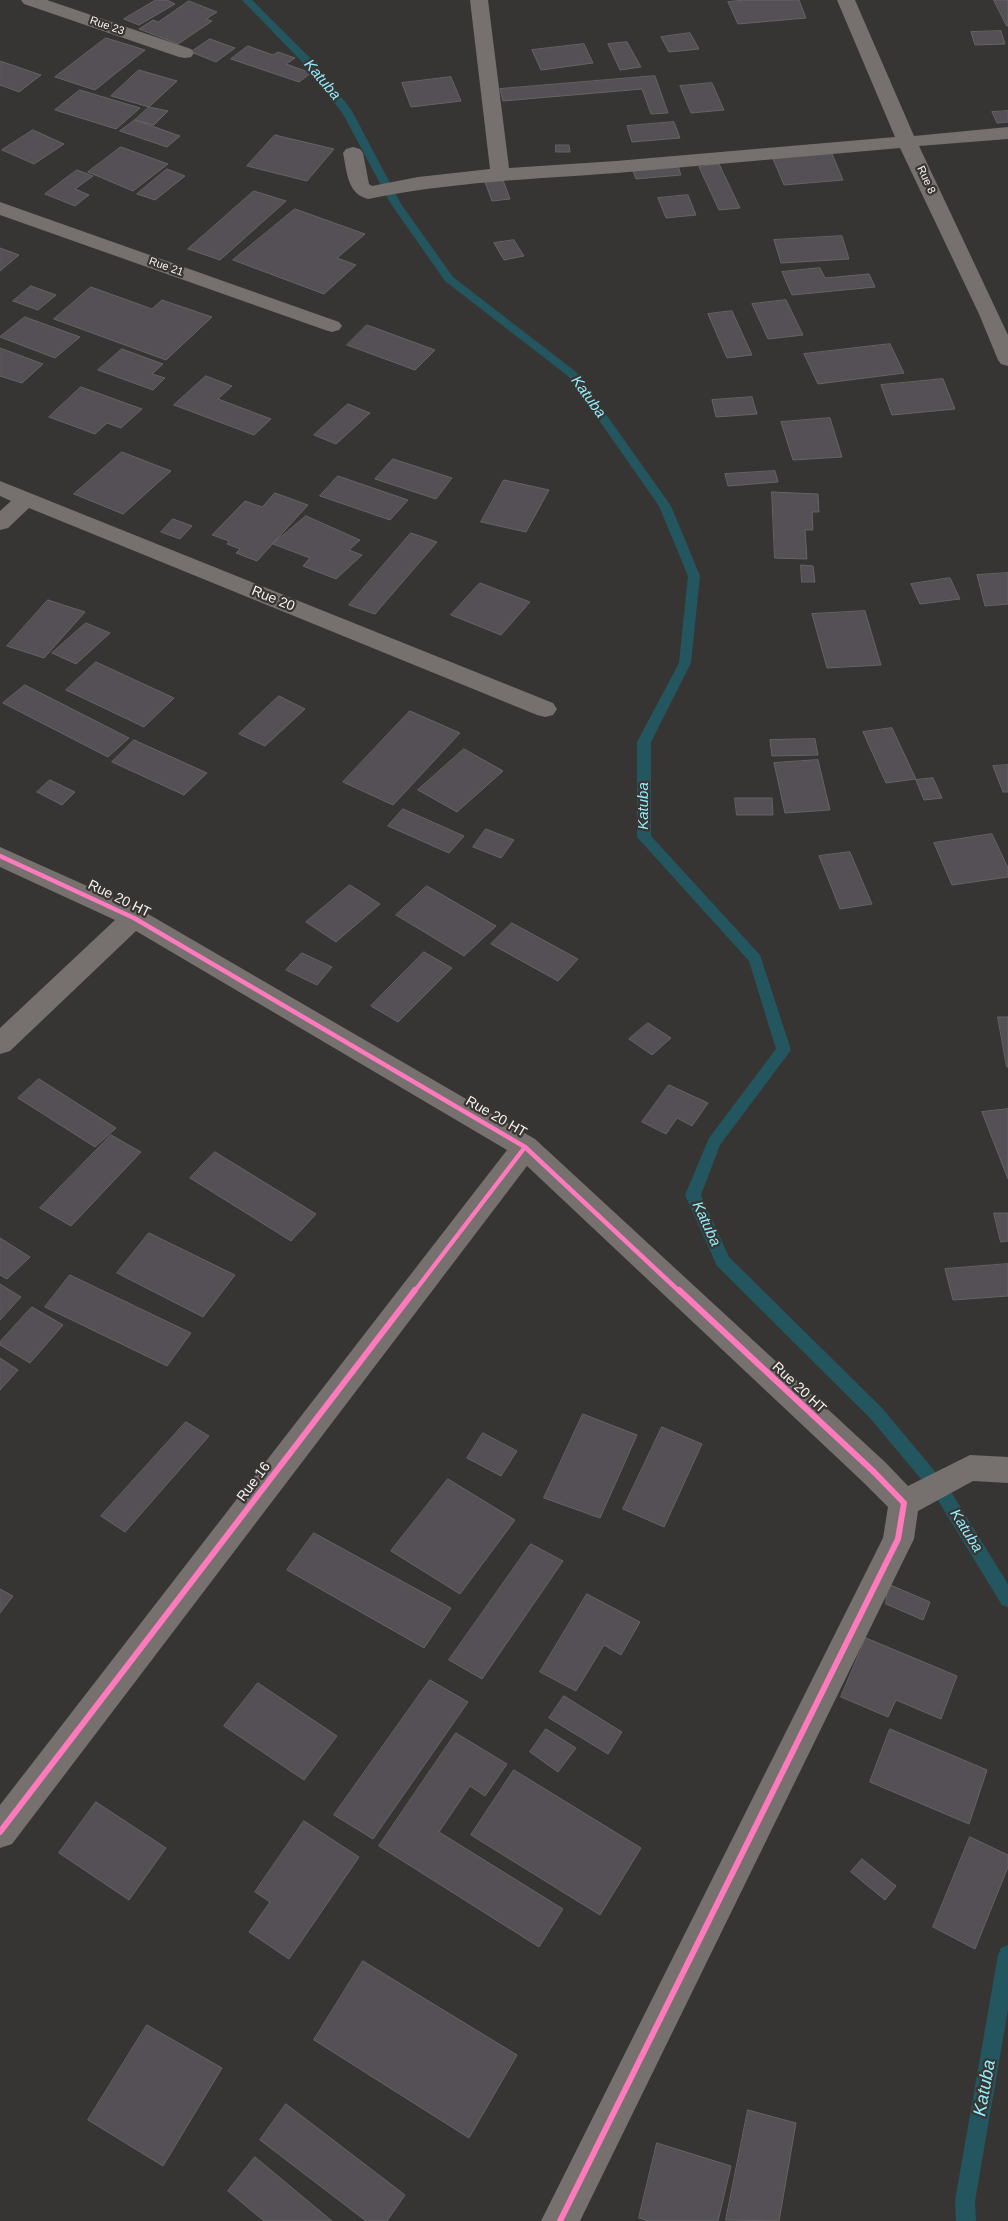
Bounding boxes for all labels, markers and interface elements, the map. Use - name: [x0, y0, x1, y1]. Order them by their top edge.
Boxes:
- street label: Rue 23: [88, 14, 126, 38]
- water label: Katuba: [300, 56, 344, 104]
- street label: Rue 8: [914, 164, 938, 196]
- street label: Rue 21: [147, 255, 185, 279]
- water label: Katuba: [567, 372, 609, 422]
- street label: Rue 20: [249, 583, 297, 615]
- water label: Katuba: [635, 782, 653, 830]
- street label: Rue 20 HT: [85, 877, 153, 921]
- street label: Rue 20 HT: [462, 1093, 530, 1141]
- water label: Katuba: [688, 1199, 724, 1249]
- street label: Rue 20 HT: [769, 1359, 829, 1417]
- street label: Rue 16: [234, 1459, 274, 1505]
- water label: Katuba: [946, 1506, 986, 1556]
- water label: Katuba: [969, 2058, 1001, 2118]

